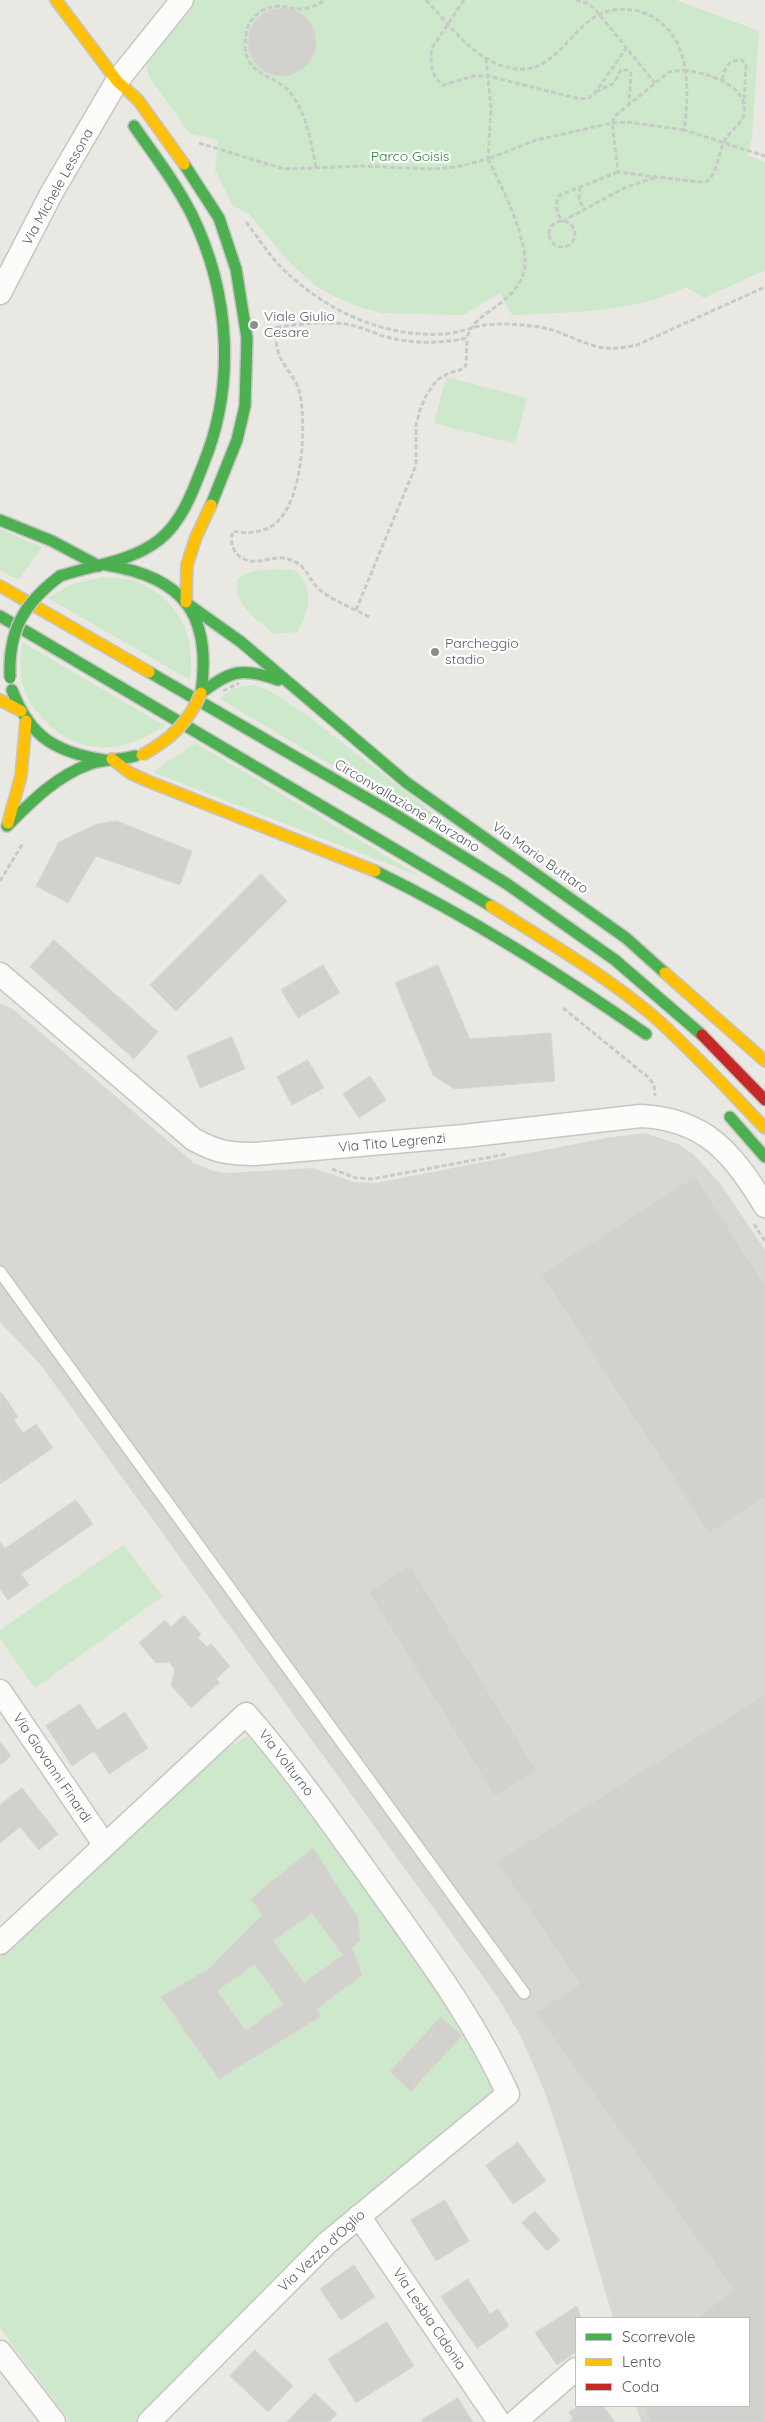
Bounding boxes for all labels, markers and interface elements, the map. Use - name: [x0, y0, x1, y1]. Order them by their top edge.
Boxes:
- street label: Via Michele Lessona: [19, 126, 97, 248]
- park label: Parco Goisis: [371, 149, 449, 165]
- place label: Viale Giulio Cesare: [264, 309, 335, 342]
- marker: Viale Giulio Cesare: [248, 319, 260, 331]
- place label: Parcheggio stadio: [445, 636, 519, 669]
- marker: Parcheggio stadio: [429, 646, 441, 658]
- street label: Circonvallazione Plorzano: [331, 756, 483, 856]
- street label: Via Mario Buttaro: [489, 818, 591, 898]
- street label: Via Tito Legrenzi: [338, 1130, 446, 1156]
- street label: Via Giovanni Finardi: [9, 1710, 95, 1826]
- street label: Via Volturno: [255, 1726, 317, 1800]
- street label: Via Vezza d'Oglio: [275, 2206, 369, 2296]
- street label: Via Lesbia Cidonia: [389, 2265, 469, 2373]
- legend: [575, 2317, 750, 2407]
- text: Scorrevole: [622, 2327, 696, 2346]
- text: Lento: [622, 2352, 661, 2371]
- text: Coda: [622, 2377, 659, 2396]

